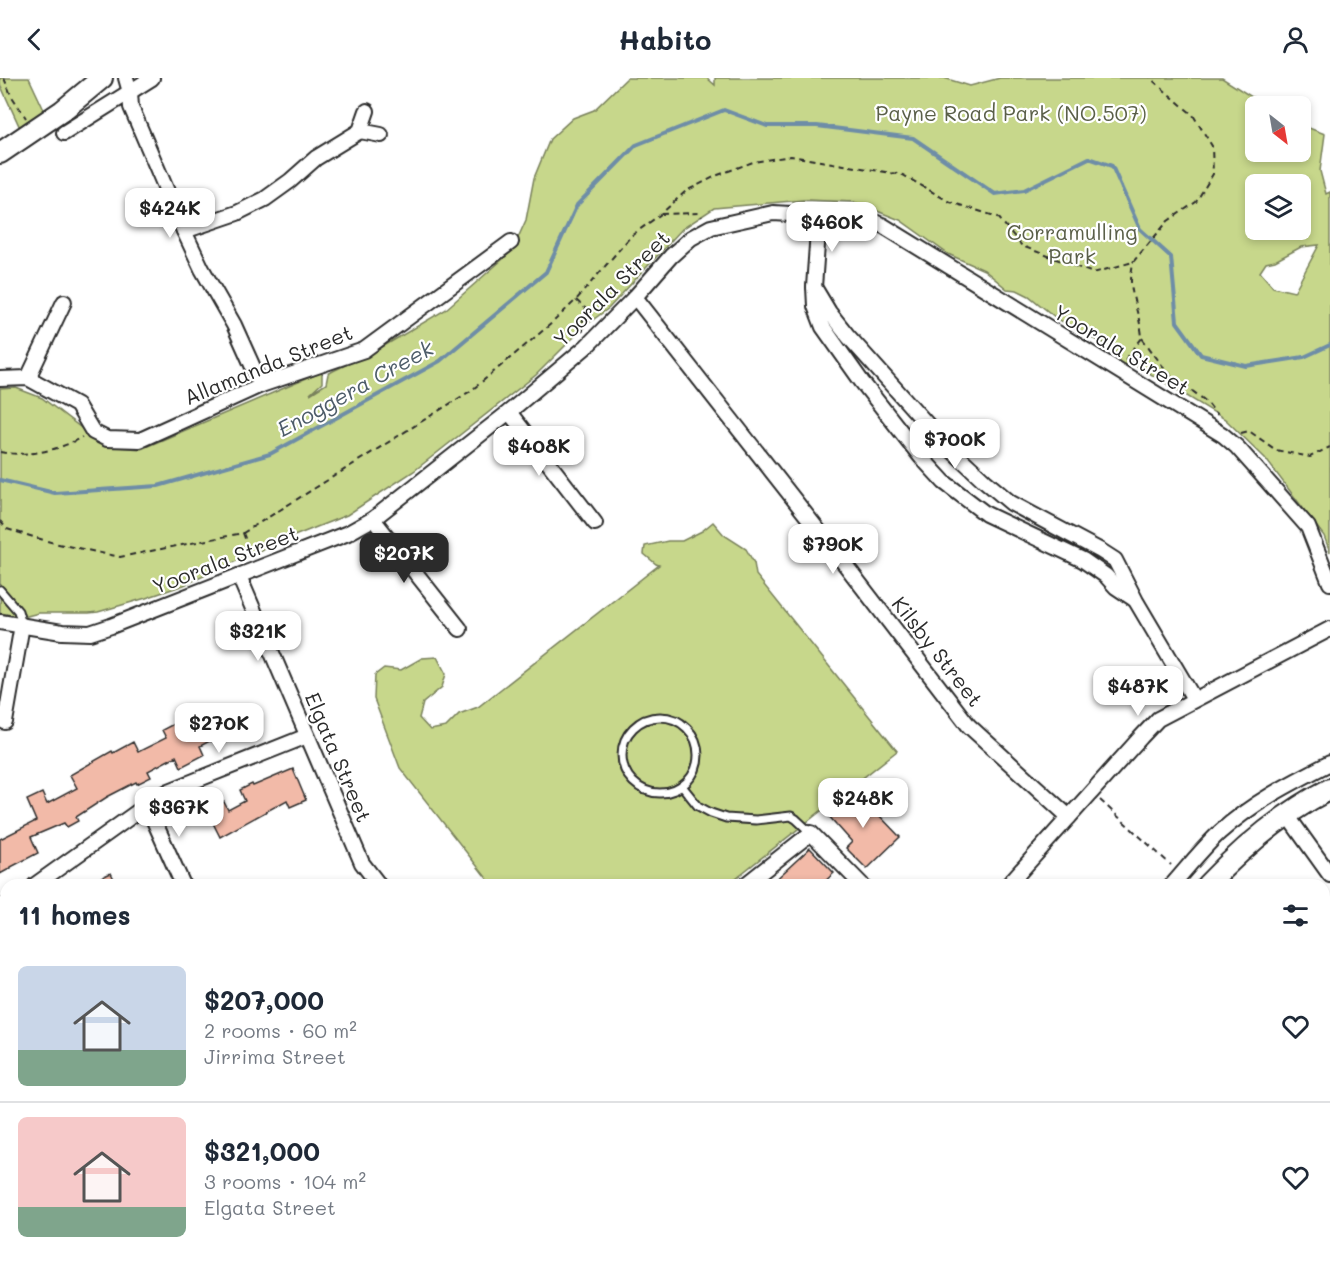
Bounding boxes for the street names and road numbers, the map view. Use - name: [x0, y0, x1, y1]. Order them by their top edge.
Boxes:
- street label: Yoorala Street: [547, 224, 675, 352]
- street label: Yoorala Street: [1049, 298, 1195, 400]
- street label: Allamanda Street: [180, 318, 356, 410]
- street label: Yoorala Street: [148, 519, 302, 599]
- street label: Kilsby Street: [887, 590, 989, 712]
- street label: Elgata Street: [300, 688, 378, 826]

